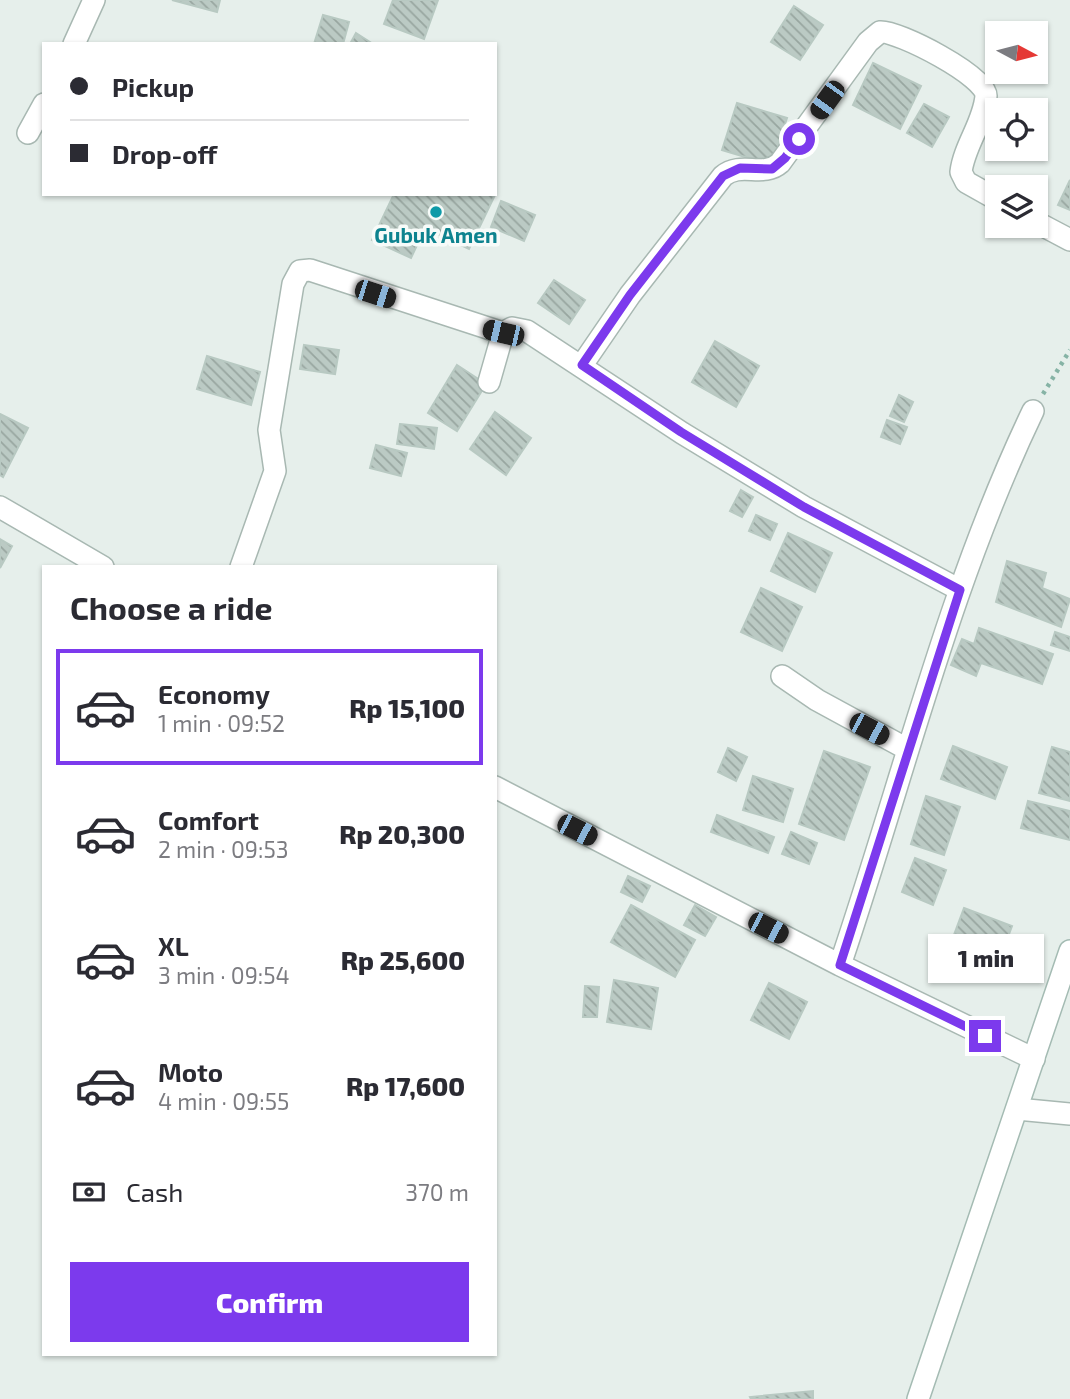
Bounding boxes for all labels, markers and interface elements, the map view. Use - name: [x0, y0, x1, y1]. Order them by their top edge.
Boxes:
- north arrow: [985, 21, 1048, 84]
- map controls: [985, 21, 1048, 238]
- text: Pickup: [112, 71, 194, 102]
- car: [807, 77, 848, 123]
- button: locate: [985, 98, 1048, 161]
- route start: [783, 123, 815, 155]
- text: Drop-off: [112, 138, 217, 169]
- button: layers: [985, 175, 1048, 238]
- marker: Gubuk Amen: [428, 204, 444, 220]
- place label: Gubuk Amen: [374, 222, 498, 247]
- car: [352, 278, 399, 310]
- car: [481, 318, 526, 348]
- text: Choose a ride: [70, 588, 273, 626]
- icon: car: [74, 676, 137, 739]
- text: Economy: [158, 678, 270, 709]
- text: Rp 15,100: [349, 692, 465, 723]
- text: 1 min · 09:52: [158, 709, 285, 737]
- car: [846, 710, 893, 748]
- icon: car: [74, 802, 137, 865]
- text: Comfort: [158, 804, 259, 835]
- car: [554, 811, 601, 849]
- text: Rp 20,300: [339, 818, 465, 849]
- text: 2 min · 09:53: [158, 835, 289, 863]
- car: [745, 909, 792, 947]
- icon: car: [74, 928, 137, 991]
- text: XL: [158, 930, 189, 961]
- callout: 1 min: [927, 934, 1043, 984]
- text: Rp 25,600: [341, 944, 465, 975]
- text: 1 min: [958, 944, 1014, 972]
- text: 3 min · 09:54: [158, 961, 290, 989]
- route end: [969, 1020, 1001, 1052]
- icon: car: [74, 1054, 137, 1117]
- text: Moto: [158, 1056, 223, 1087]
- text: Rp 17,600: [346, 1070, 465, 1101]
- text: 4 min · 09:55: [158, 1087, 289, 1115]
- icon: cash: [70, 1173, 108, 1211]
- text: Cash: [126, 1176, 183, 1207]
- text: 370 m: [405, 1178, 469, 1206]
- button: Confirm: [70, 1262, 469, 1342]

